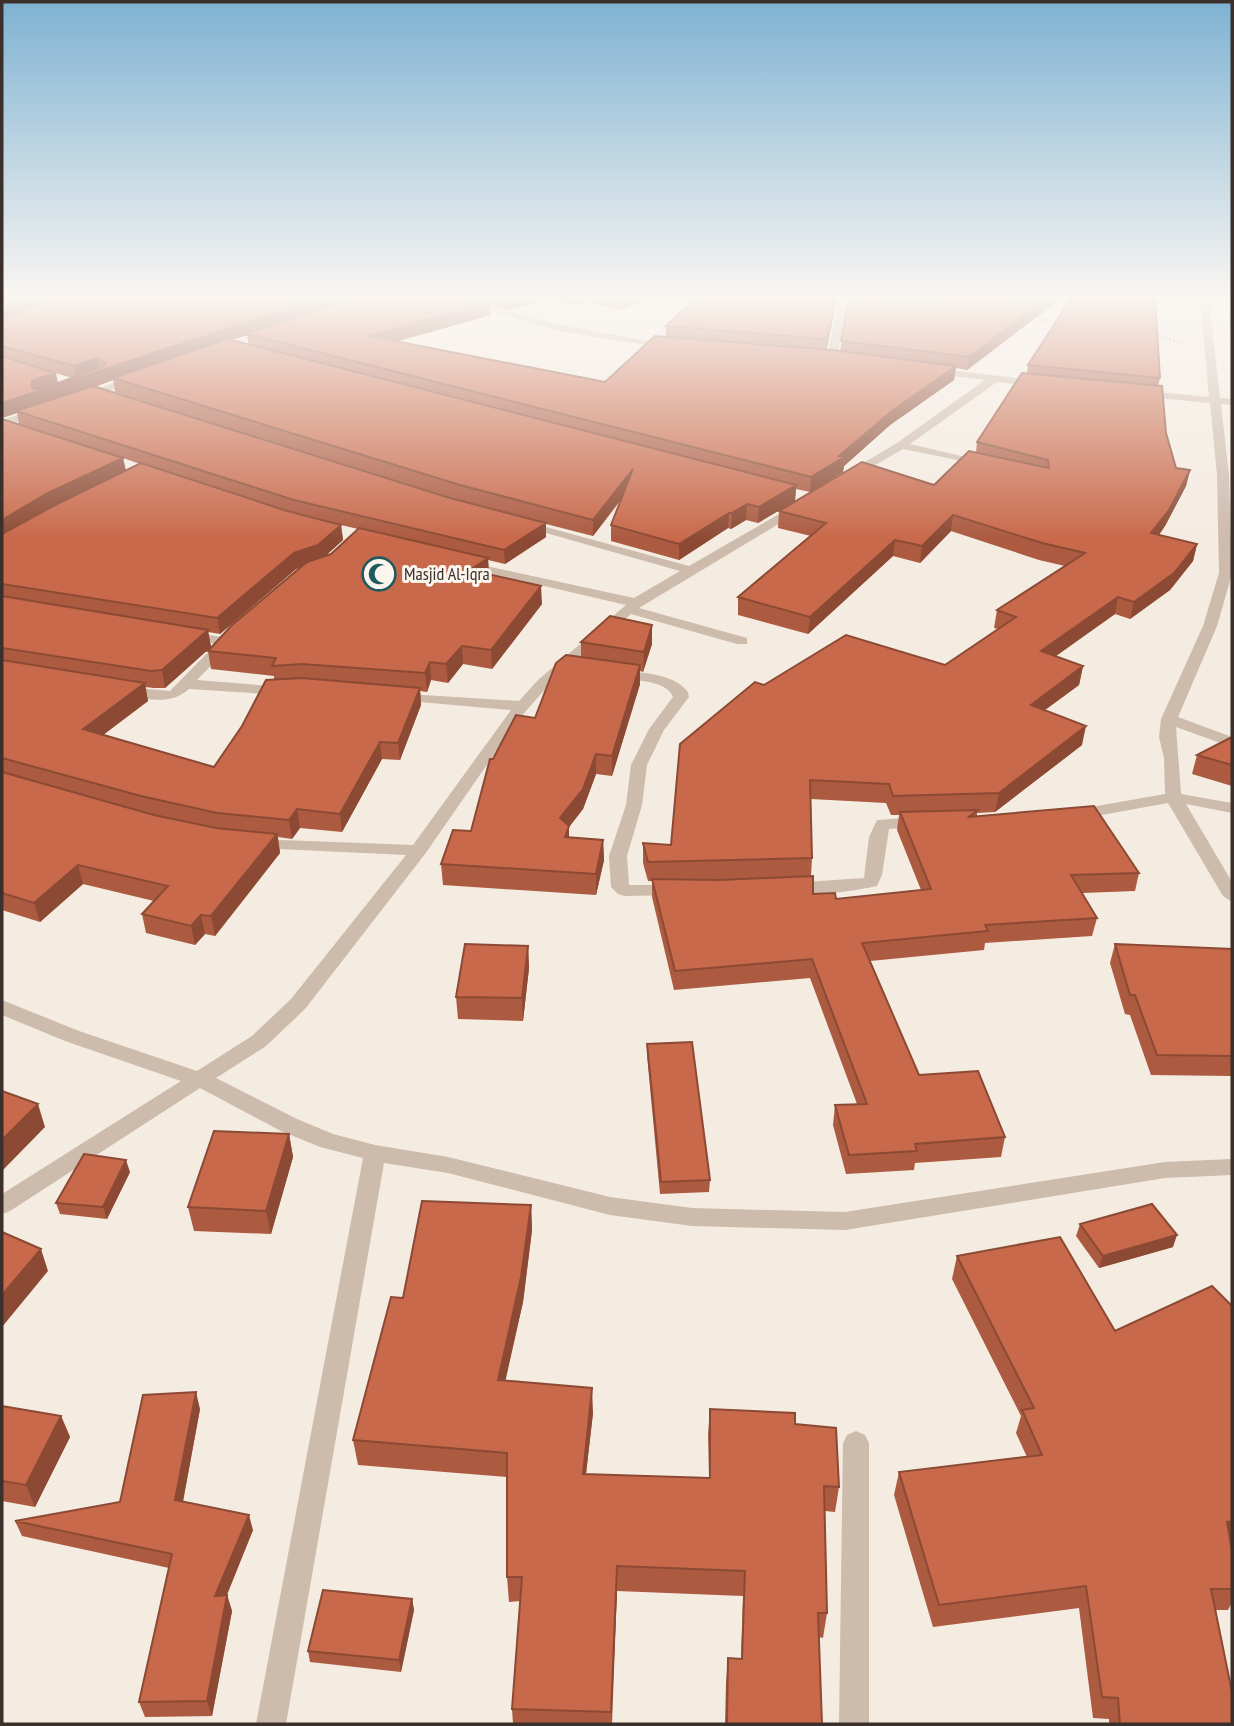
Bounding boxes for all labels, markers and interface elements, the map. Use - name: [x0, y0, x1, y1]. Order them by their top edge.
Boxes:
- mosque icon: Masjid Al-Iqra: [360, 555, 398, 593]
- place label: Masjid Al-Iqra: [404, 562, 490, 585]

